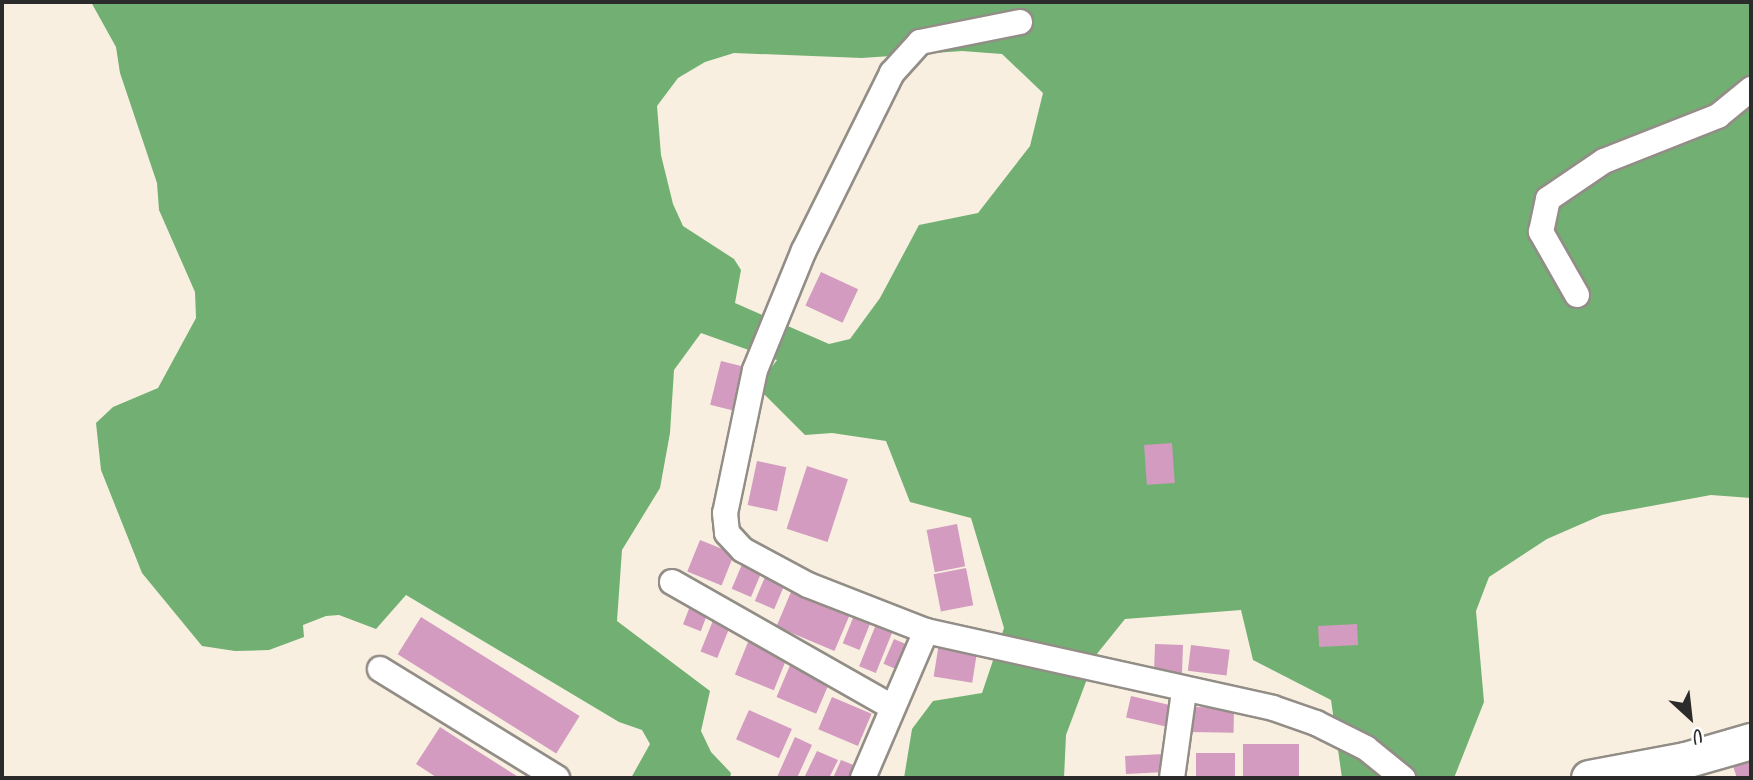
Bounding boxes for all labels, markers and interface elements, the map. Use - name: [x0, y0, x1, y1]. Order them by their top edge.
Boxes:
- north arrow: [1655, 682, 1725, 752]
- text: U: [1690, 723, 1709, 748]

